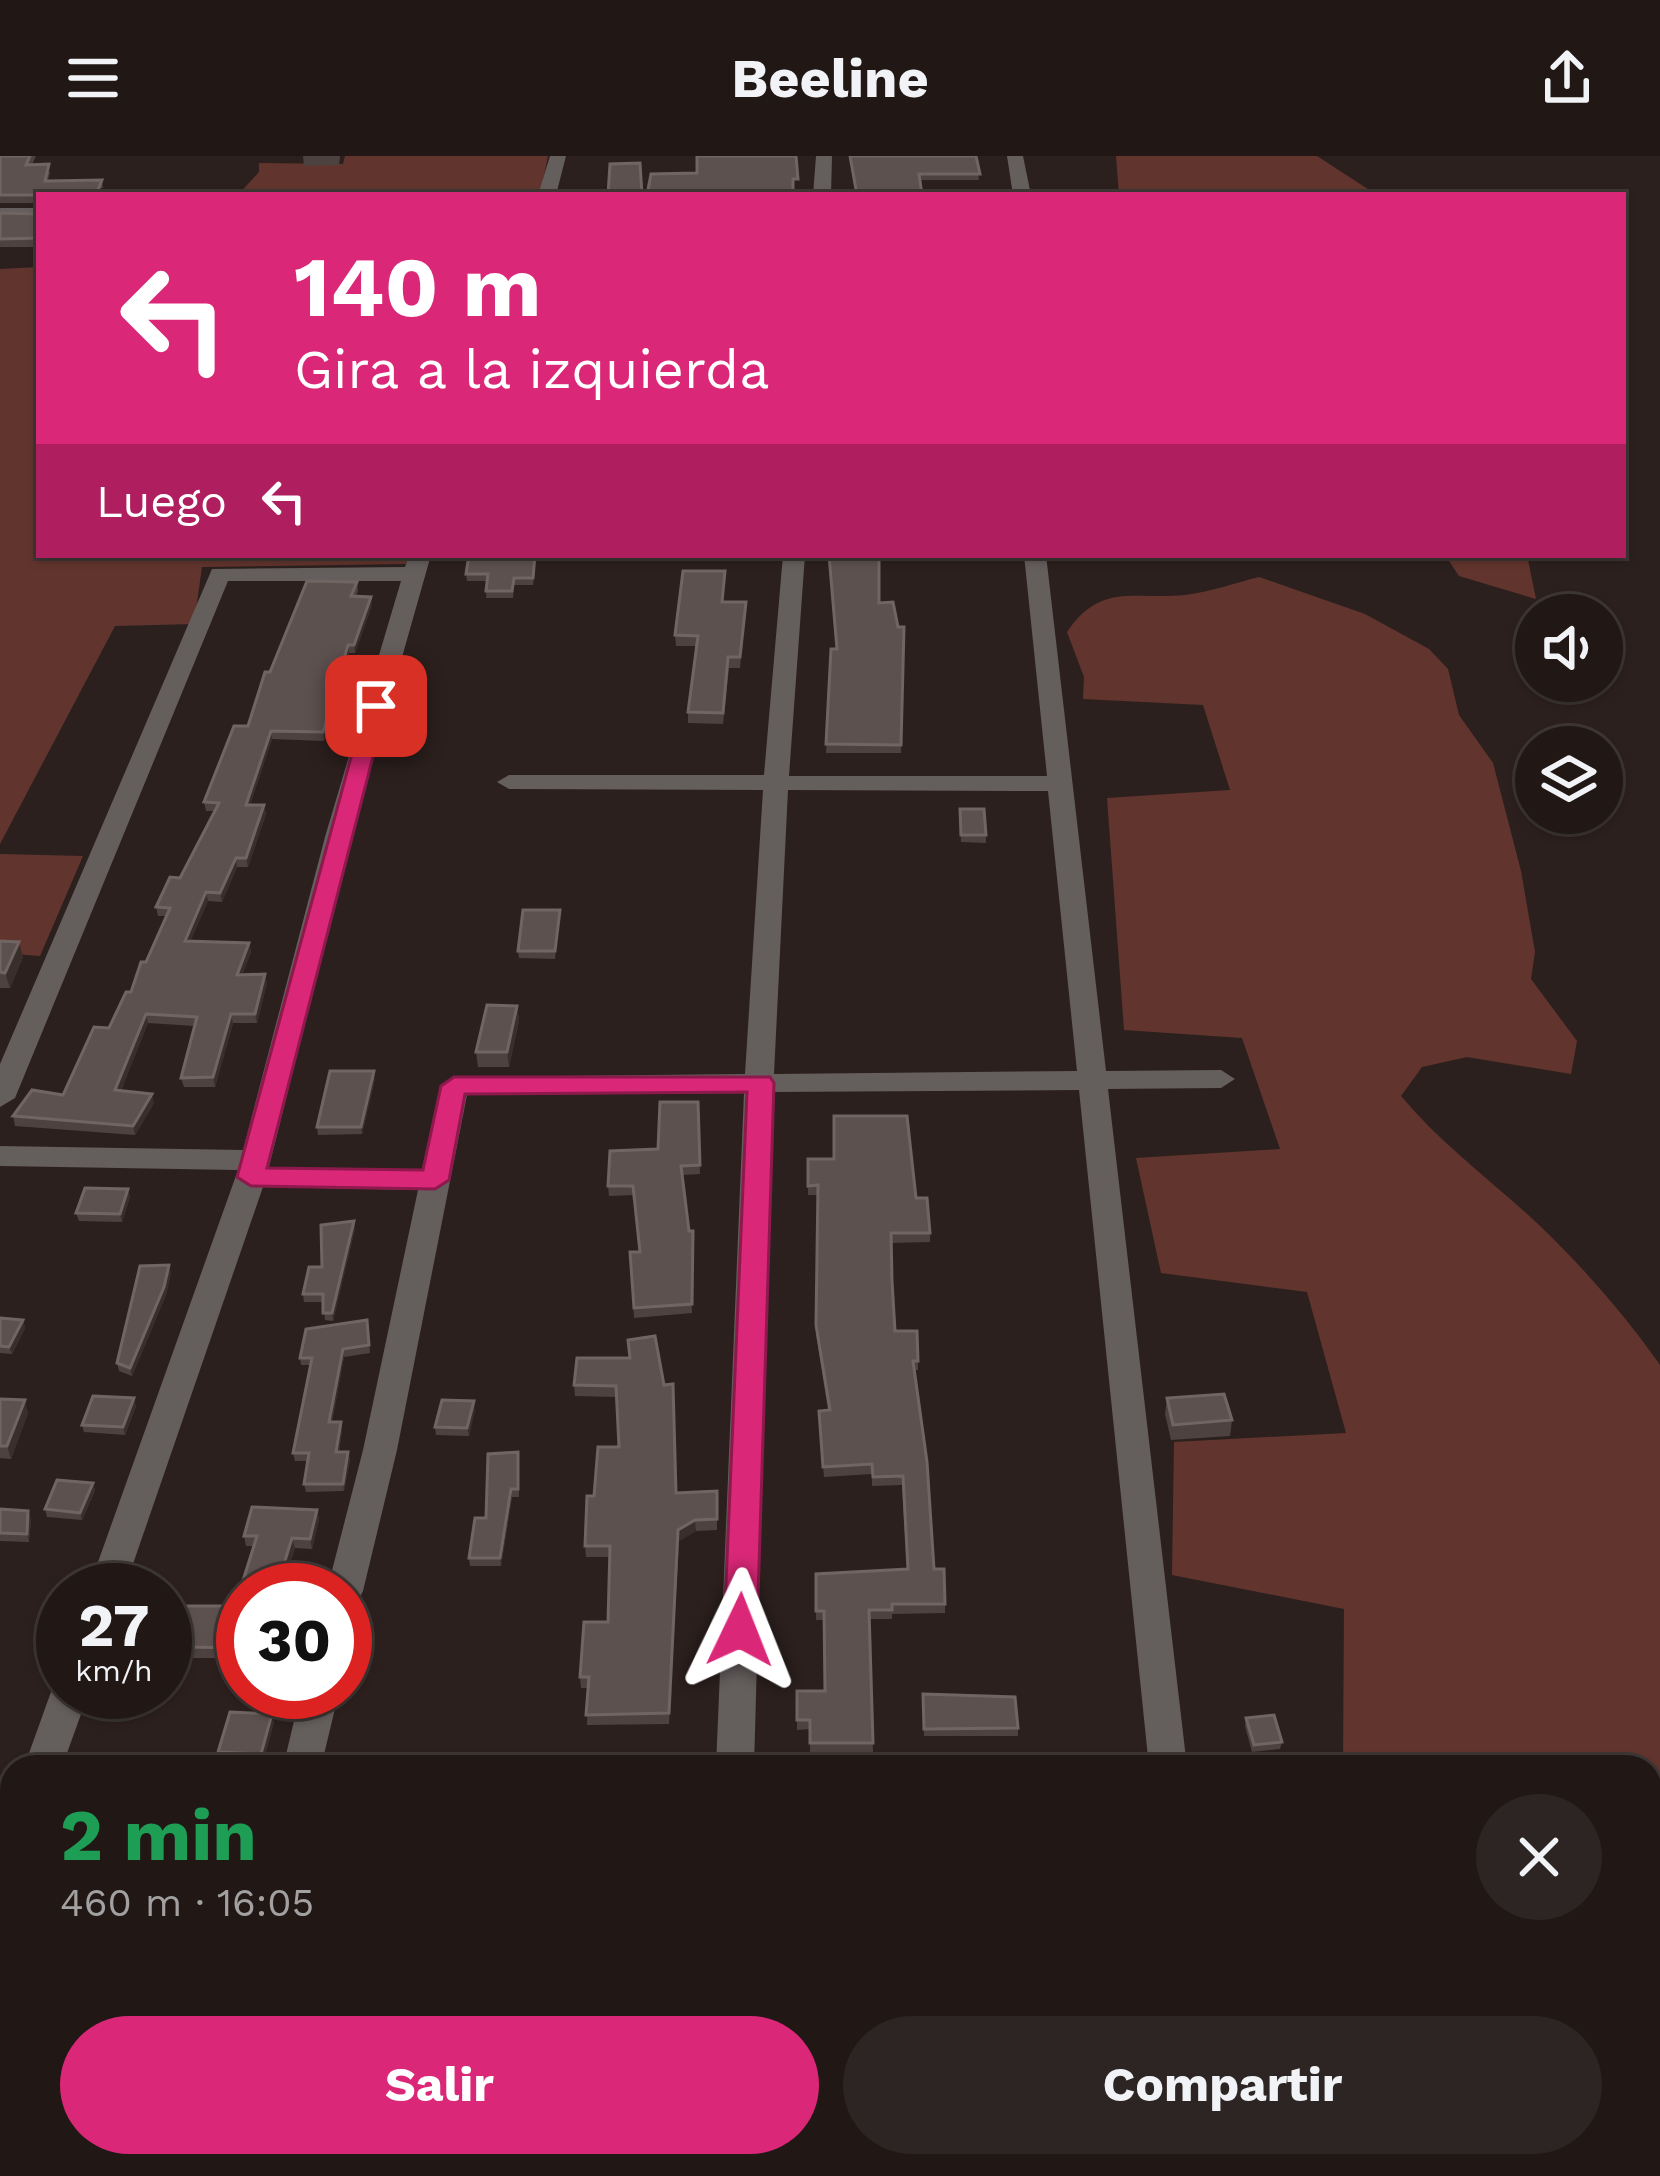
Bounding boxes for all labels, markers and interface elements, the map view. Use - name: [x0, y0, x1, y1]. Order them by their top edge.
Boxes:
- icon: menu: [60, 45, 126, 111]
- icon: share: [1534, 45, 1600, 111]
- text: Beeline: [731, 47, 929, 110]
- text: 140 m: [294, 238, 542, 336]
- icon: left: [96, 240, 252, 396]
- text: Gira a la izquierda: [294, 338, 770, 401]
- icon: left: [251, 468, 317, 534]
- text: Luego: [96, 475, 227, 528]
- map controls: [1515, 594, 1623, 834]
- button: sound: [1515, 594, 1623, 702]
- pin: [325, 655, 427, 757]
- icon: arrive: [343, 673, 409, 739]
- button: layers: [1515, 726, 1623, 834]
- speed limit sign: 30: [216, 1563, 372, 1719]
- position arrow: [677, 1567, 803, 1693]
- text: 27: [78, 1590, 150, 1661]
- text: km/h: [75, 1653, 153, 1688]
- text: 2 min: [60, 1793, 257, 1877]
- button: close: [1476, 1794, 1602, 1920]
- text: 460 m · 16:05: [60, 1880, 314, 1925]
- button: Salir: [60, 2016, 819, 2154]
- button: Compartir: [843, 2016, 1602, 2154]

